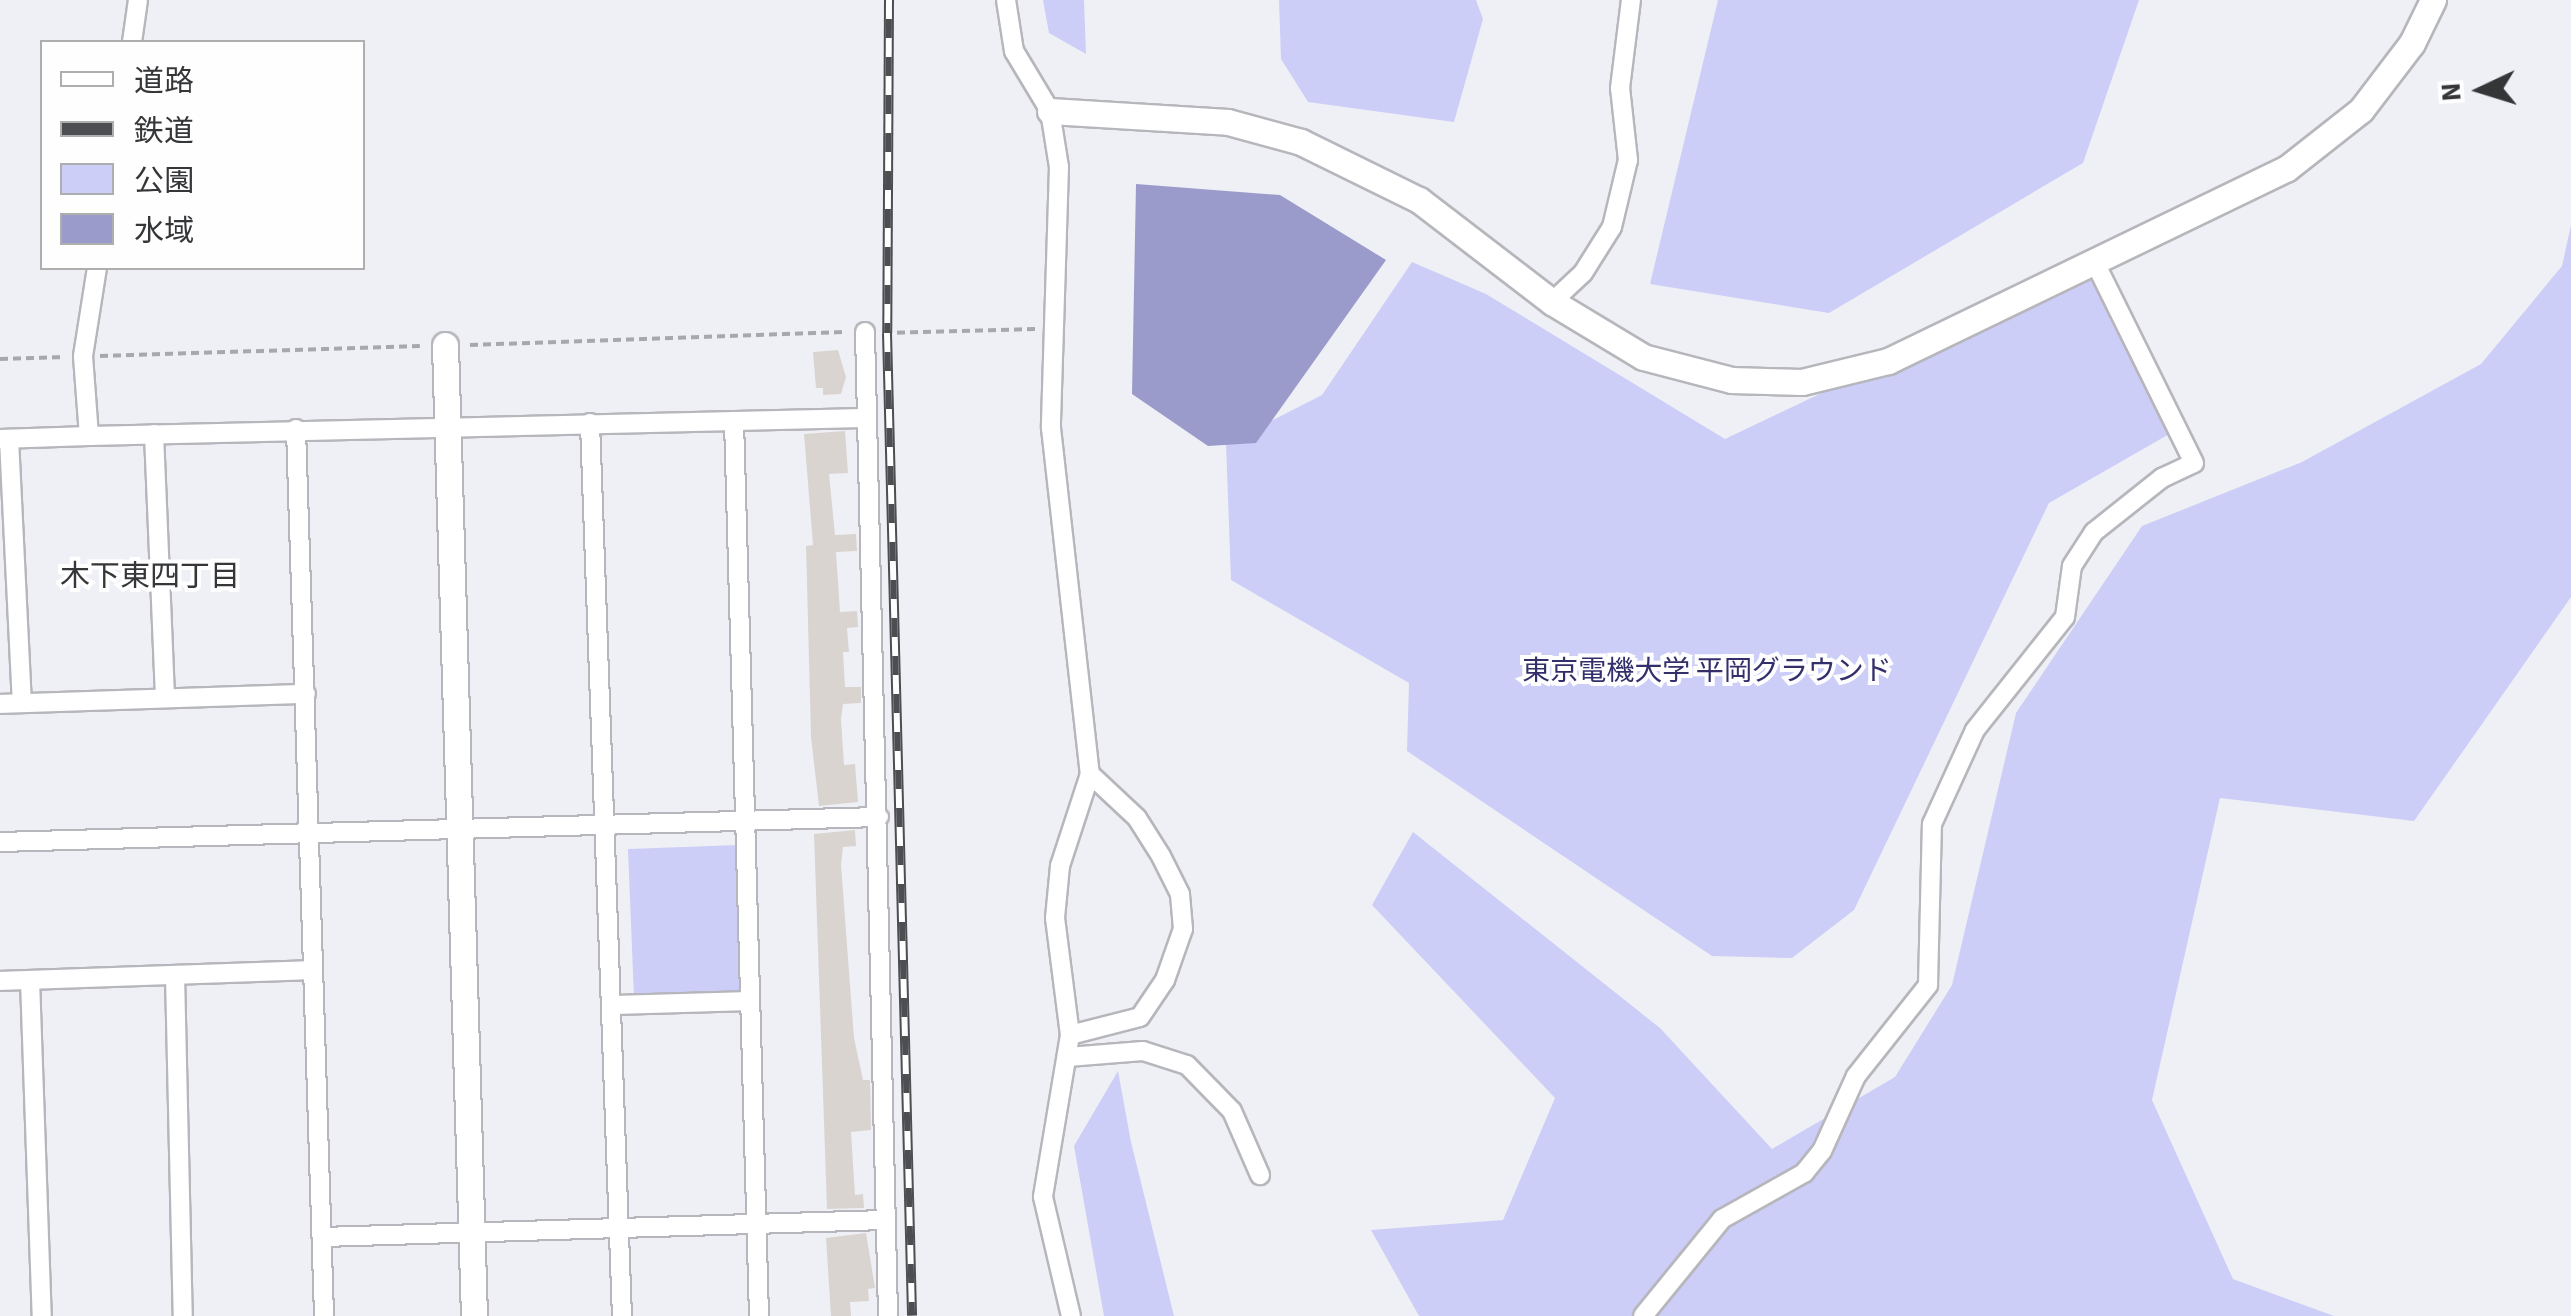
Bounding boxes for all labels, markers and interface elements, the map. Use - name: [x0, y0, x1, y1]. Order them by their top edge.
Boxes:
- legend: [40, 40, 365, 270]
- north arrow: [2431, 40, 2531, 140]
- text: 道路: [134, 60, 194, 103]
- text: N: [2430, 81, 2472, 103]
- text: 鉄道: [134, 110, 194, 153]
- text: 公園: [134, 160, 194, 203]
- text: 水域: [134, 210, 194, 253]
- district label: 木下東四丁目: [60, 559, 240, 595]
- park label: 東京電機大学 平岡グラウンド: [1522, 654, 1892, 688]

